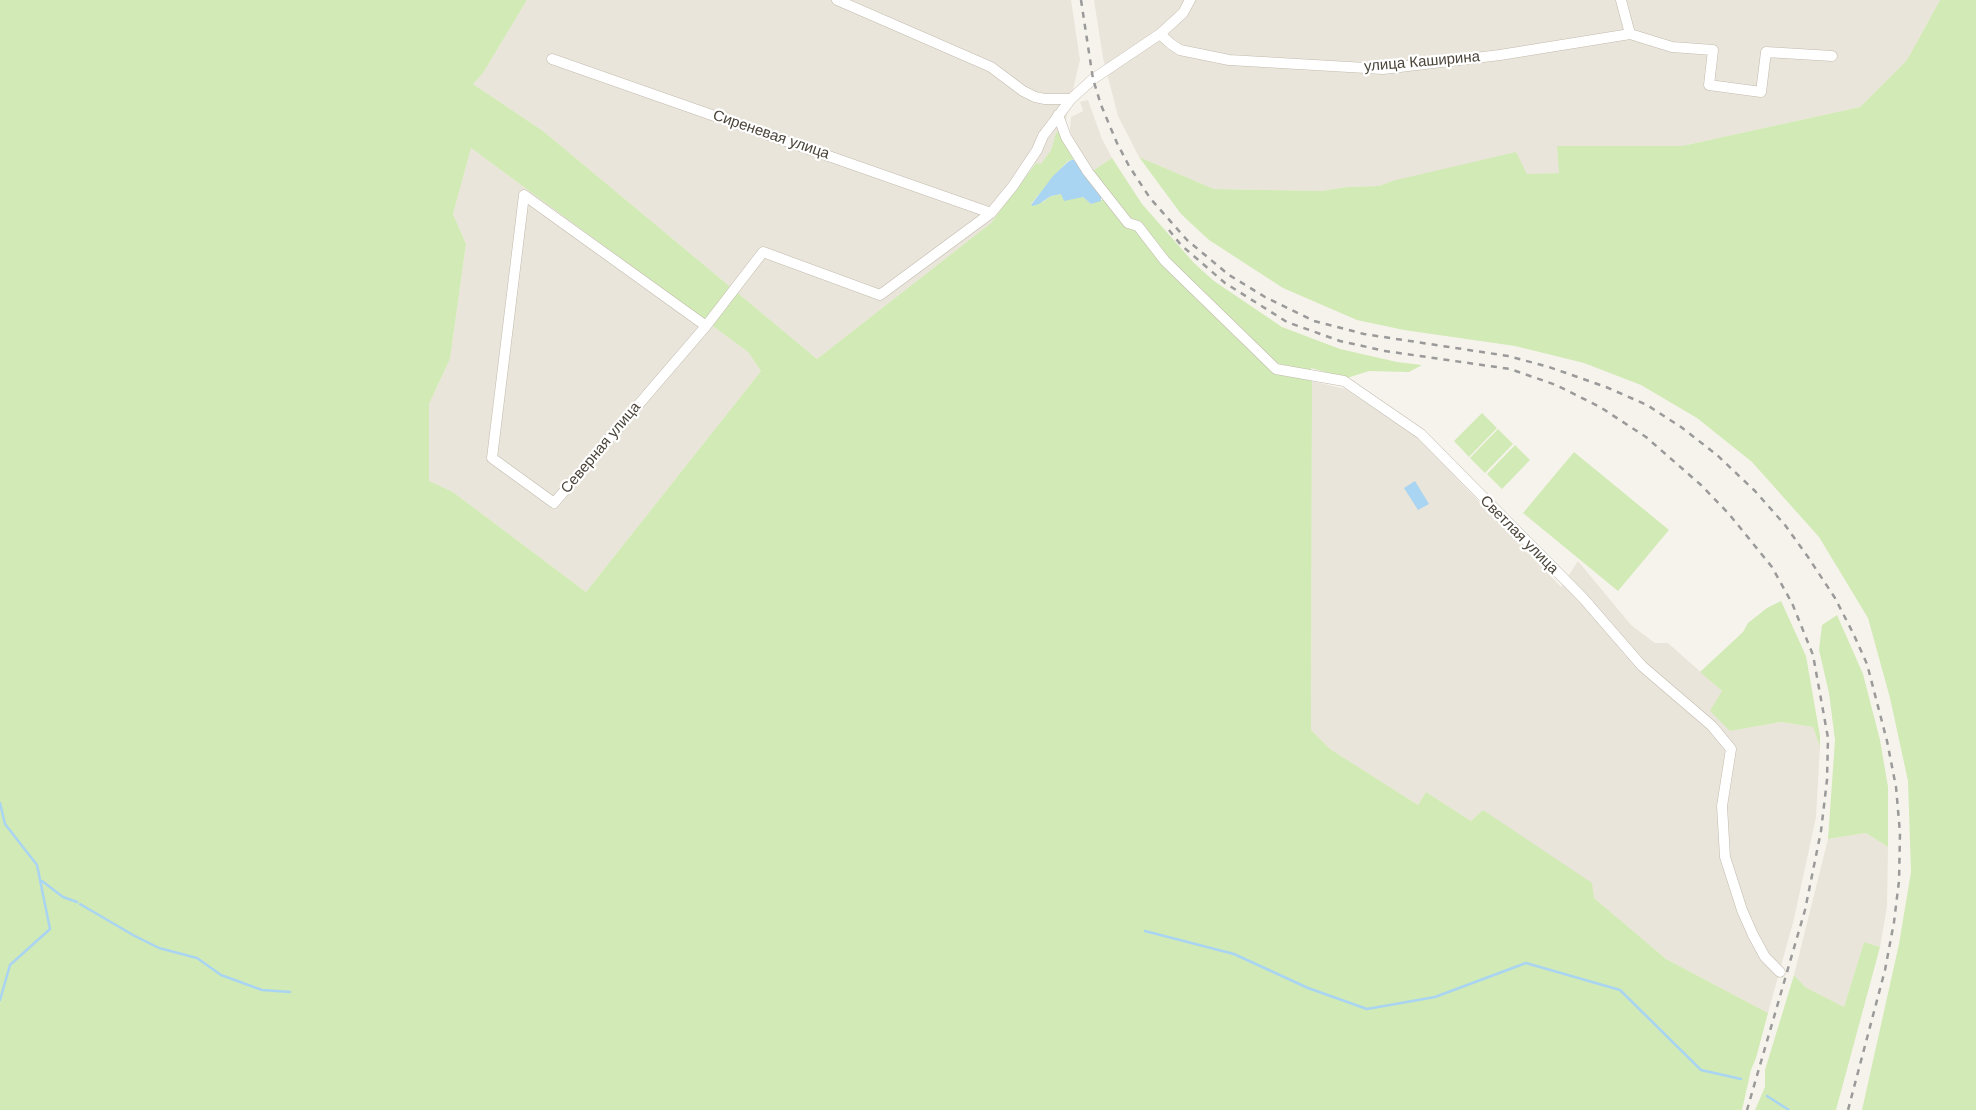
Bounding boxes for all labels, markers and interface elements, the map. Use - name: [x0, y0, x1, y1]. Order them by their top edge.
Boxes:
- street label: улица Каширина: [1363, 48, 1481, 76]
- street label: Сиреневая улица: [710, 107, 832, 163]
- street label: Северная улица: [558, 399, 644, 497]
- street label: Светлая улица: [1476, 492, 1562, 578]

